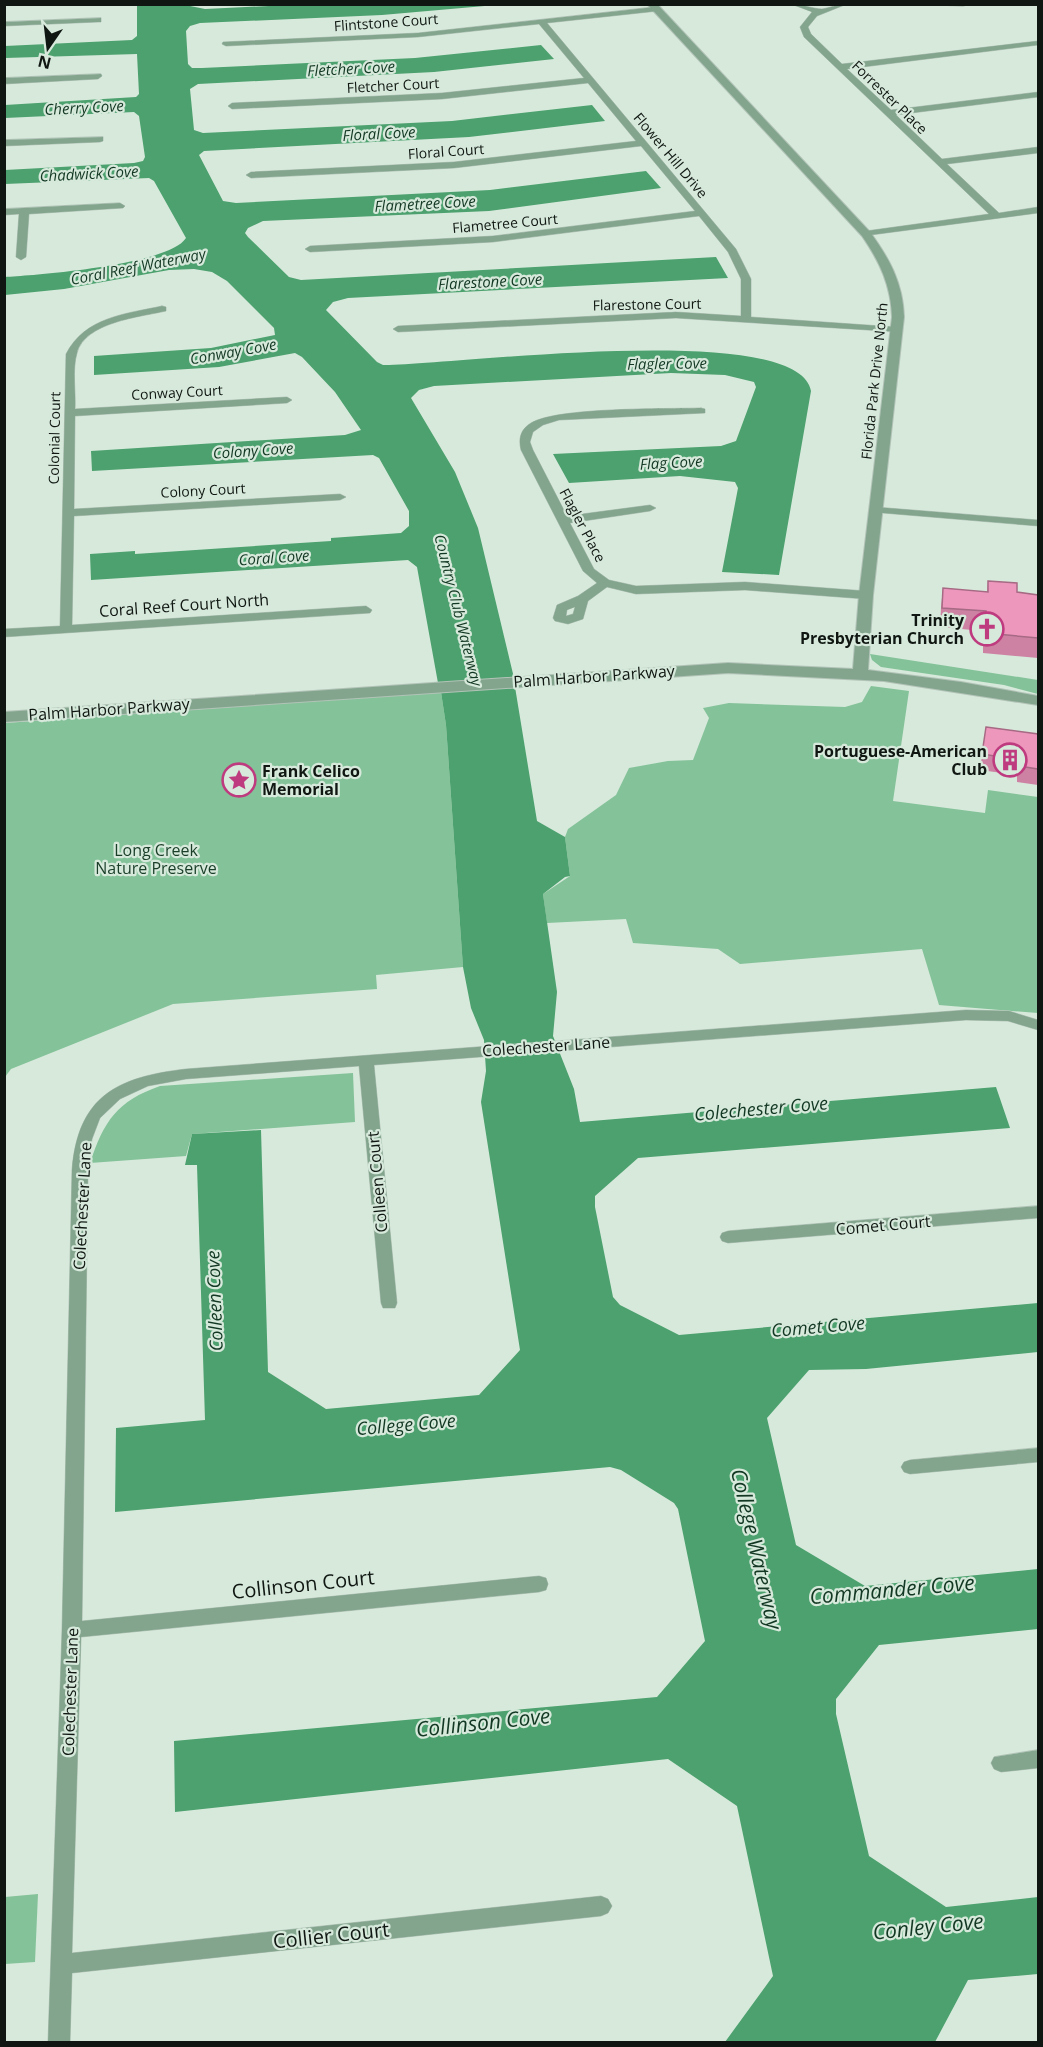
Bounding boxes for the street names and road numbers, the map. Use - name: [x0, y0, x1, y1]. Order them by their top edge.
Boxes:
- street label: Flintstone Court: [333, 9, 439, 35]
- street label: Forrester Place: [848, 56, 932, 138]
- street label: Fletcher Court: [346, 73, 440, 97]
- street label: Flower Hill Drive: [630, 108, 712, 202]
- street label: Floral Court: [407, 139, 485, 163]
- street label: Flametree Court: [451, 209, 559, 237]
- street label: Flarestone Court: [592, 294, 702, 314]
- street label: Florida Park Drive North: [856, 302, 892, 460]
- street label: Conway Court: [131, 380, 223, 404]
- street label: Colonial Court: [44, 391, 64, 485]
- street label: Colony Court: [160, 478, 246, 502]
- street label: Flagler Place: [556, 485, 611, 565]
- street label: Coral Reef Court North: [98, 588, 270, 622]
- street label: Palm Harbor Parkway: [513, 659, 676, 693]
- street label: Palm Harbor Parkway: [28, 692, 191, 726]
- street label: Colechester Lane: [481, 1031, 611, 1061]
- street label: Colleen Court: [362, 1130, 392, 1234]
- street label: Colechester Lane: [68, 1141, 96, 1271]
- street label: Comet Court: [835, 1210, 932, 1240]
- street label: Collinson Court: [230, 1563, 376, 1605]
- street label: Colechester Lane: [57, 1628, 83, 1756]
- street label: Collier Court: [272, 1915, 390, 1955]

